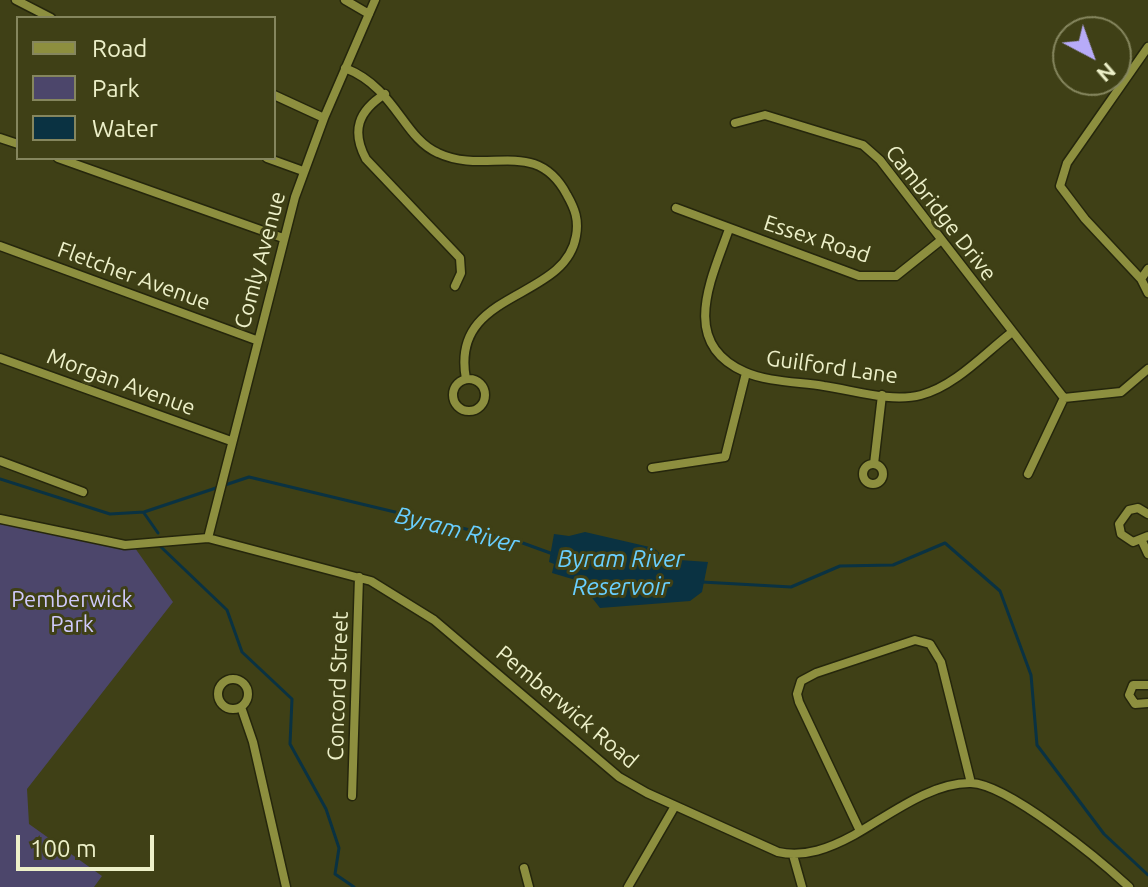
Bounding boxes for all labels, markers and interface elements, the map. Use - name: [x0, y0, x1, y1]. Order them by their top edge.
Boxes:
- legend: [16, 16, 276, 160]
- north arrow: [1052, 16, 1132, 96]
- text: Road: [92, 35, 147, 62]
- text: N: [1092, 58, 1121, 88]
- text: Park: [92, 75, 140, 102]
- text: Water: [92, 115, 158, 142]
- street label: Cambridge Drive: [880, 140, 1002, 286]
- street label: Comly Avenue: [229, 189, 291, 331]
- street label: Essex Road: [760, 209, 874, 269]
- street label: Fletcher Avenue: [54, 236, 214, 316]
- street label: Morgan Avenue: [43, 343, 199, 421]
- street label: Guilford Lane: [764, 345, 900, 389]
- water label: Byram River: [392, 501, 522, 559]
- water label: Byram River Reservoir: [558, 545, 684, 601]
- park label: Pemberwick Park: [11, 587, 133, 638]
- street label: Concord Street: [322, 611, 354, 761]
- street label: Pemberwick Road: [491, 640, 643, 774]
- scale bar: [20, 819, 158, 869]
- text: 100 m: [30, 835, 97, 862]

